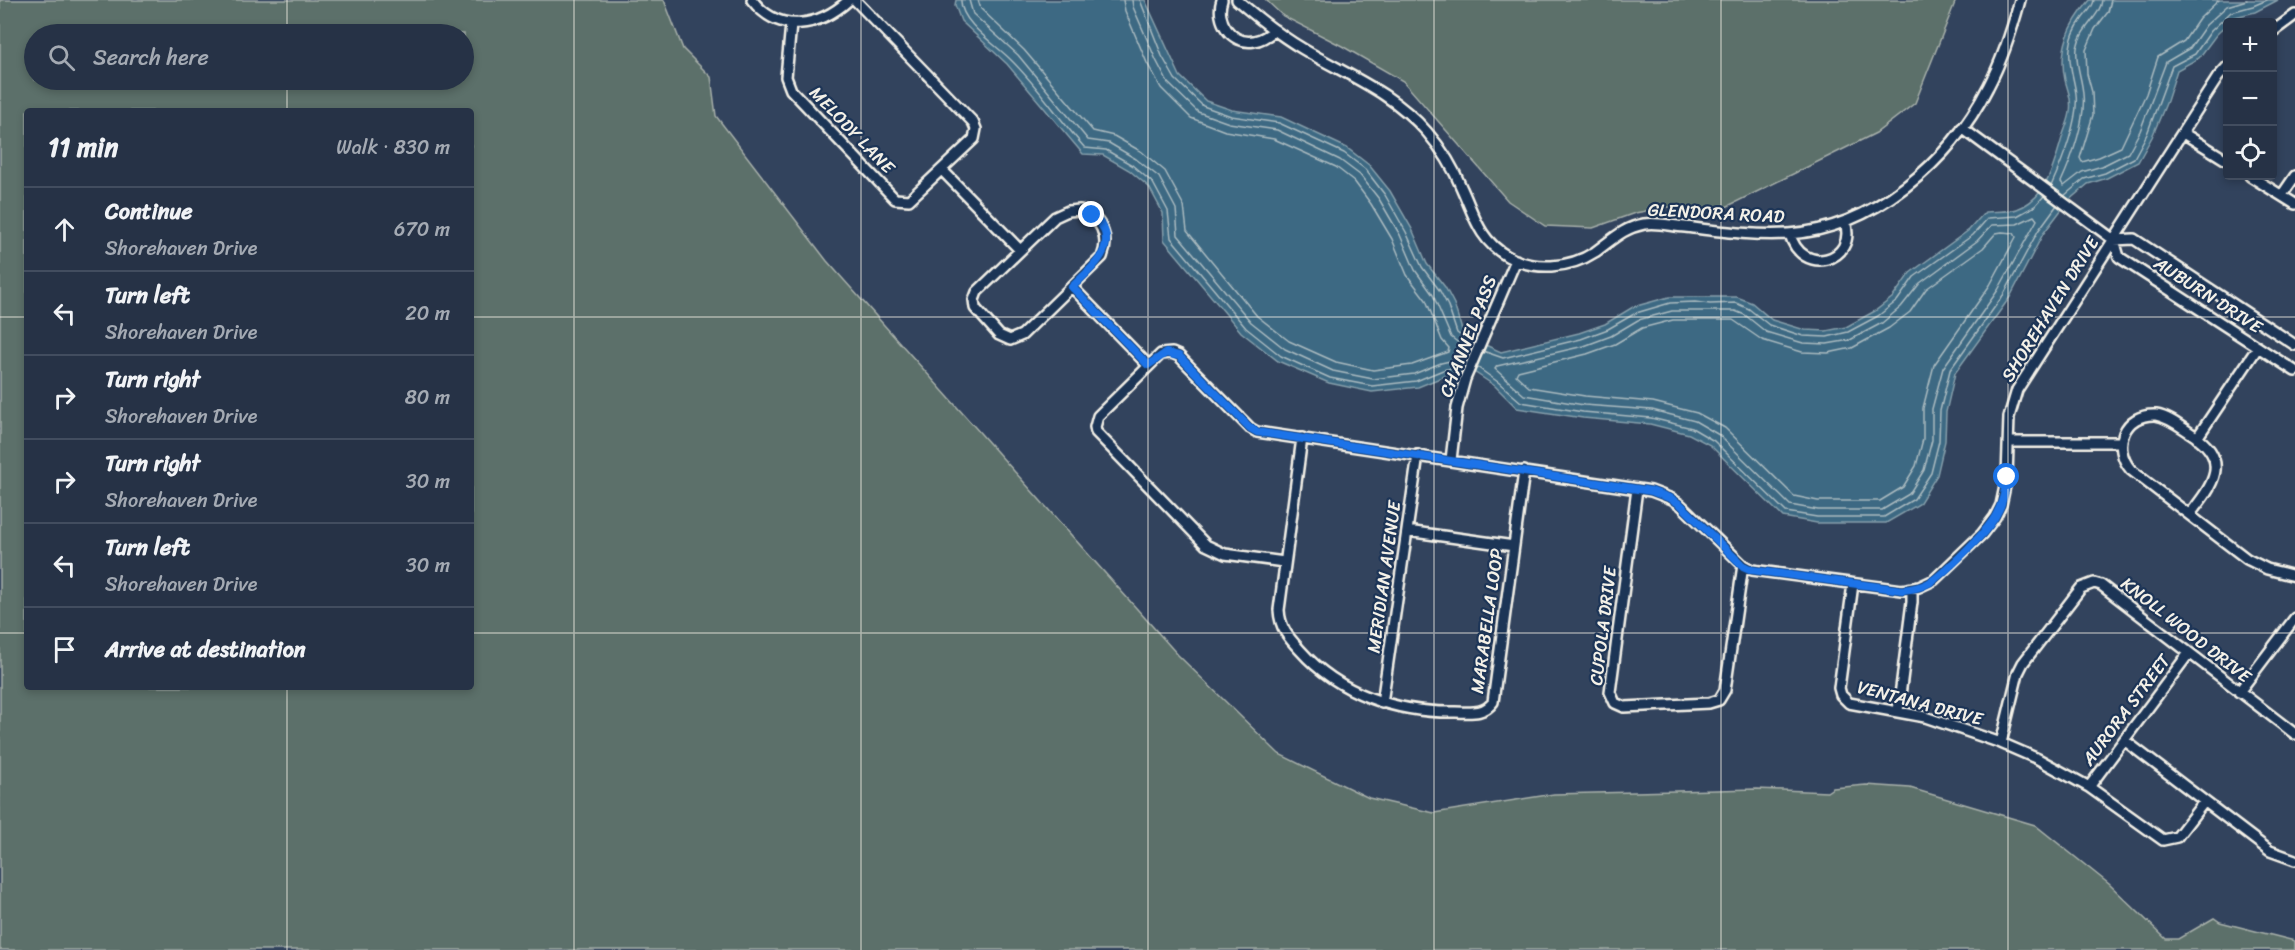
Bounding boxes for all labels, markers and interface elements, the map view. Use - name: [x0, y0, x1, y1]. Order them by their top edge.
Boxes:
- map controls: [2223, 18, 2277, 180]
- button: +: [2223, 18, 2277, 72]
- search box: [24, 24, 474, 90]
- text: Search here: [93, 38, 209, 77]
- icon: search: [45, 41, 78, 74]
- button: −: [2223, 72, 2277, 126]
- street label: MELODY LANE: [801, 78, 903, 182]
- text: 11 min: [48, 124, 118, 170]
- button: locate: [2223, 126, 2277, 180]
- text: Walk · 830 m: [336, 130, 450, 165]
- text: Continue: [105, 192, 193, 231]
- street label: GLENDORA ROAD: [1647, 193, 1785, 233]
- route end: [1078, 201, 1104, 227]
- text: 670 m: [394, 212, 450, 247]
- icon: ahead: [48, 213, 81, 246]
- street label: SHOREHAVEN DRIVE: [1992, 229, 2108, 388]
- text: Shorehaven Drive: [105, 231, 257, 266]
- street label: AUBURN DRIVE: [2146, 247, 2270, 343]
- street label: CHANNEL PASS: [1430, 270, 1506, 402]
- text: Turn left: [105, 276, 190, 315]
- text: 20 m: [405, 296, 450, 331]
- icon: left: [48, 297, 81, 330]
- text: Shorehaven Drive: [105, 315, 257, 350]
- text: Turn right: [105, 360, 200, 399]
- text: 80 m: [405, 380, 450, 415]
- icon: right: [48, 381, 81, 414]
- text: Shorehaven Drive: [105, 399, 257, 434]
- text: Turn right: [105, 444, 200, 483]
- route start: [1993, 463, 2019, 489]
- text: 30 m: [406, 464, 450, 499]
- icon: right: [48, 465, 81, 498]
- text: Shorehaven Drive: [105, 483, 257, 518]
- street label: MERIDIAN AVENUE: [1357, 498, 1411, 655]
- text: Turn left: [105, 528, 190, 567]
- street label: MARABELLA LOOP: [1461, 546, 1513, 696]
- text: 30 m: [406, 548, 450, 583]
- icon: left: [48, 549, 81, 582]
- street label: CUPOLA DRIVE: [1580, 564, 1626, 687]
- text: Shorehaven Drive: [105, 567, 257, 602]
- street label: KNOLL WOOD DRIVE: [2114, 568, 2259, 692]
- text: Arrive at destination: [105, 630, 306, 669]
- icon: arrive: [48, 633, 81, 666]
- street label: AURORA STREET: [2073, 646, 2179, 774]
- street label: VENTANA DRIVE: [1854, 671, 1987, 735]

